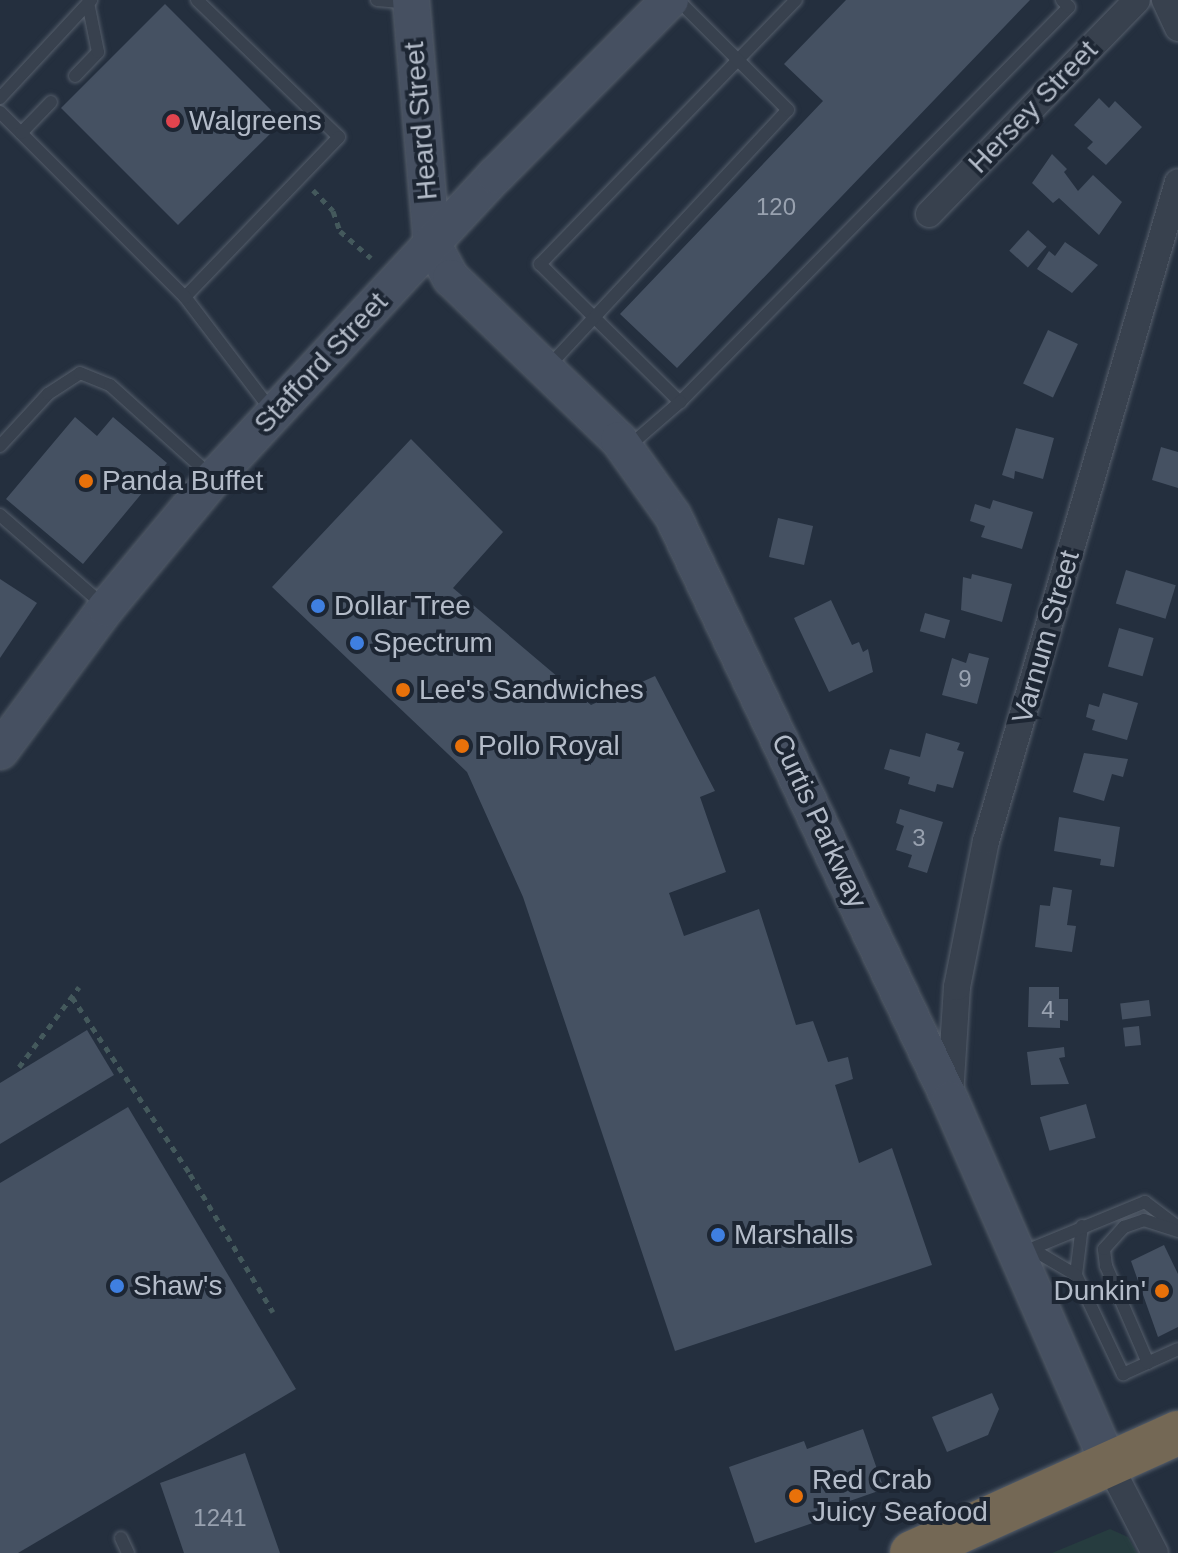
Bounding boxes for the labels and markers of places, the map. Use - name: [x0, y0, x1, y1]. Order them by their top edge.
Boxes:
- place label: Walgreens: [189, 104, 322, 138]
- marker: Walgreens: [164, 112, 182, 130]
- place label: Panda Buffet: [102, 464, 263, 498]
- marker: Panda Buffet: [77, 472, 95, 490]
- place label: Dollar Tree: [334, 589, 471, 623]
- marker: Dollar Tree: [309, 597, 327, 615]
- place label: Spectrum: [373, 626, 493, 660]
- marker: Spectrum: [348, 634, 366, 652]
- place label: Lee's Sandwiches: [419, 673, 644, 707]
- marker: Lee's Sandwiches: [394, 681, 412, 699]
- place label: Pollo Royal: [478, 729, 620, 763]
- marker: Pollo Royal: [453, 737, 471, 755]
- place label: Marshalls: [734, 1218, 854, 1252]
- marker: Marshalls: [709, 1226, 727, 1244]
- place label: Shaw's: [133, 1269, 222, 1303]
- place label: Dunkin': [1053, 1274, 1146, 1308]
- marker: Shaw's: [108, 1277, 126, 1295]
- marker: Dunkin': [1153, 1282, 1171, 1300]
- place label: Red Crab Juicy Seafood: [812, 1463, 988, 1529]
- marker: Red Crab Juicy Seafood: [787, 1487, 805, 1505]

